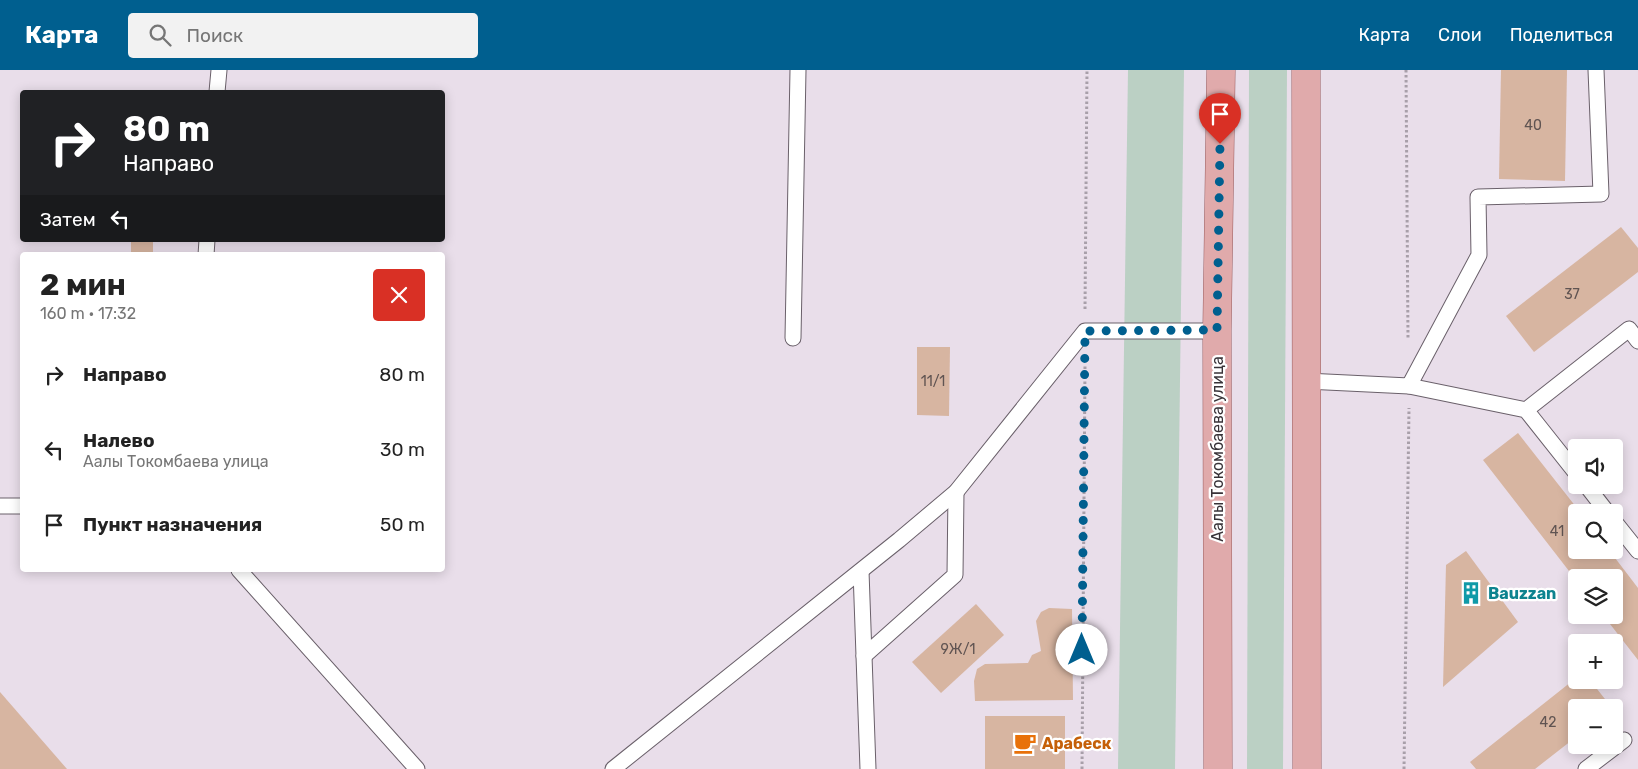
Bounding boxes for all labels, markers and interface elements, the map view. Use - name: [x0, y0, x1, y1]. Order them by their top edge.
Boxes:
- search box: [128, 13, 478, 58]
- text: Карта: [25, 21, 98, 49]
- icon: search: [146, 21, 174, 49]
- text: Поиск: [186, 24, 243, 47]
- text: Карта: [1359, 24, 1410, 46]
- text: Слои: [1438, 24, 1482, 46]
- text: Поделиться: [1510, 24, 1613, 46]
- pin: [1199, 93, 1241, 144]
- icon: arrive: [1206, 100, 1234, 128]
- text: 80 m: [123, 108, 210, 150]
- icon: right: [40, 110, 105, 175]
- house number: 40: [1524, 117, 1542, 134]
- text: Направо: [123, 150, 214, 177]
- icon: left: [106, 205, 134, 233]
- text: Затем: [40, 208, 96, 231]
- text: 2 мин: [40, 267, 126, 303]
- button: close: [373, 269, 425, 321]
- house number: 37: [1564, 286, 1580, 303]
- text: 160 m · 17:32: [40, 304, 136, 323]
- street label: Аалы Токомбаева улица: [1208, 356, 1227, 542]
- icon: right: [40, 361, 68, 389]
- text: Направо: [83, 363, 167, 386]
- text: 80 m: [379, 363, 425, 386]
- house number: 11/1: [921, 373, 945, 390]
- text: Налево: [83, 429, 155, 452]
- icon: left: [40, 436, 68, 464]
- text: 30 m: [380, 438, 425, 461]
- map controls: [1568, 439, 1623, 754]
- button: sound: [1568, 439, 1623, 494]
- text: Аалы Токомбаева улица: [83, 452, 269, 471]
- button: search: [1568, 504, 1623, 559]
- icon: arrive: [40, 511, 68, 539]
- text: Пункт назначения: [83, 513, 262, 536]
- text: 50 m: [380, 513, 425, 536]
- house number: 41: [1550, 523, 1564, 540]
- button: layers: [1568, 569, 1623, 624]
- building icon: Bauzzan: [1458, 580, 1484, 606]
- place label: Bauzzan: [1488, 584, 1556, 603]
- position arrow: [1055, 623, 1107, 675]
- button: +: [1568, 634, 1623, 689]
- house number: 9Ж/1: [941, 641, 975, 658]
- button: −: [1568, 699, 1623, 754]
- house number: 42: [1540, 714, 1556, 731]
- cafe icon: Арабеск: [1012, 730, 1038, 756]
- place label: Арабеск: [1042, 734, 1112, 753]

